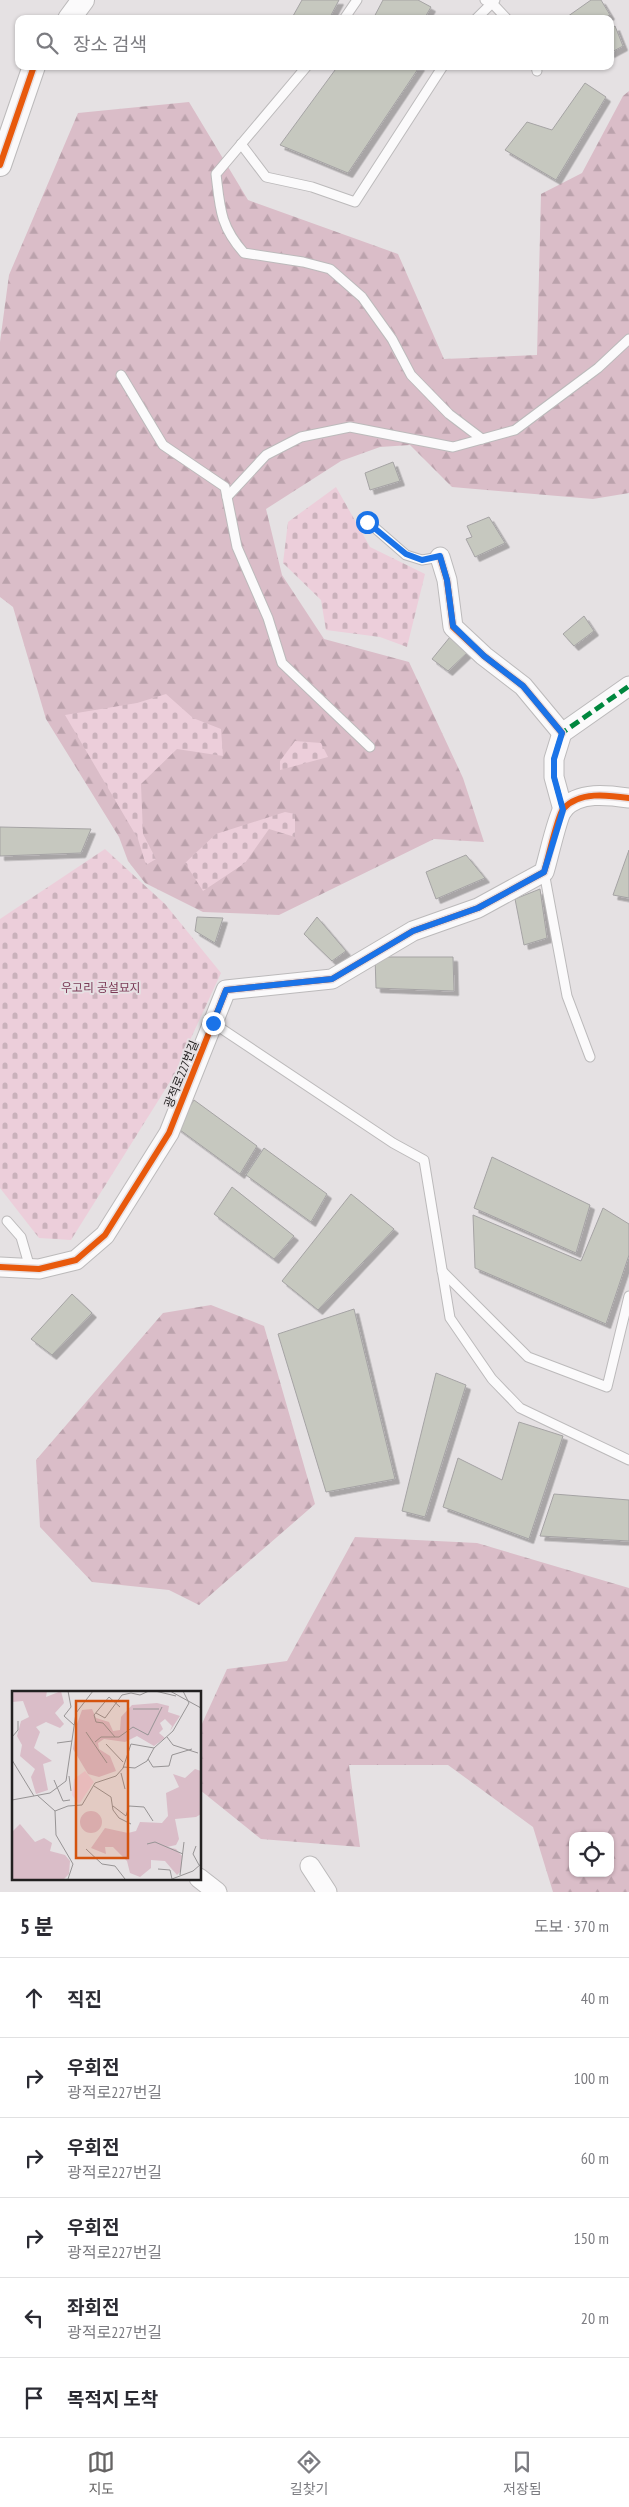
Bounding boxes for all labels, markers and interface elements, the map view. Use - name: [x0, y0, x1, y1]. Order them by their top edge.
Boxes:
- search box: [15, 15, 614, 70]
- icon: search: [33, 29, 61, 57]
- text: 장소 검색: [73, 32, 147, 56]
- route start: [356, 511, 379, 534]
- park label: 우고리 공설묘지: [61, 980, 141, 995]
- route end: [202, 1012, 225, 1035]
- street label: 광적로227번길: [161, 1038, 201, 1110]
- inset map: [12, 1691, 201, 1880]
- map controls: [569, 1832, 614, 1877]
- button: locate: [569, 1832, 614, 1877]
- text: 5 분: [20, 1913, 54, 1940]
- text: 도보 · 370 m: [534, 1916, 609, 1936]
- icon: ahead: [20, 1984, 48, 2012]
- text: 직진: [67, 1987, 102, 2011]
- text: 40 m: [581, 1988, 609, 2008]
- text: 우회전: [67, 2055, 119, 2079]
- icon: right: [20, 2064, 48, 2092]
- text: 100 m: [574, 2068, 609, 2088]
- text: 광적로227번길: [67, 2082, 162, 2102]
- text: 우회전: [67, 2135, 119, 2159]
- icon: right: [20, 2144, 48, 2172]
- text: 60 m: [581, 2148, 609, 2168]
- text: 광적로227번길: [67, 2162, 162, 2182]
- text: 우회전: [67, 2215, 119, 2239]
- icon: right: [20, 2224, 48, 2252]
- text: 150 m: [574, 2228, 609, 2248]
- text: 광적로227번길: [67, 2242, 162, 2262]
- text: 좌회전: [67, 2295, 119, 2319]
- icon: left: [20, 2304, 48, 2332]
- text: 20 m: [581, 2308, 609, 2328]
- text: 광적로227번길: [67, 2322, 162, 2342]
- icon: arrive: [20, 2384, 48, 2412]
- text: 목적지 도착: [67, 2387, 158, 2411]
- tab: 지도: [87, 2448, 115, 2498]
- tab: 길찾기: [290, 2448, 328, 2498]
- tab: 저장됨: [503, 2448, 542, 2498]

